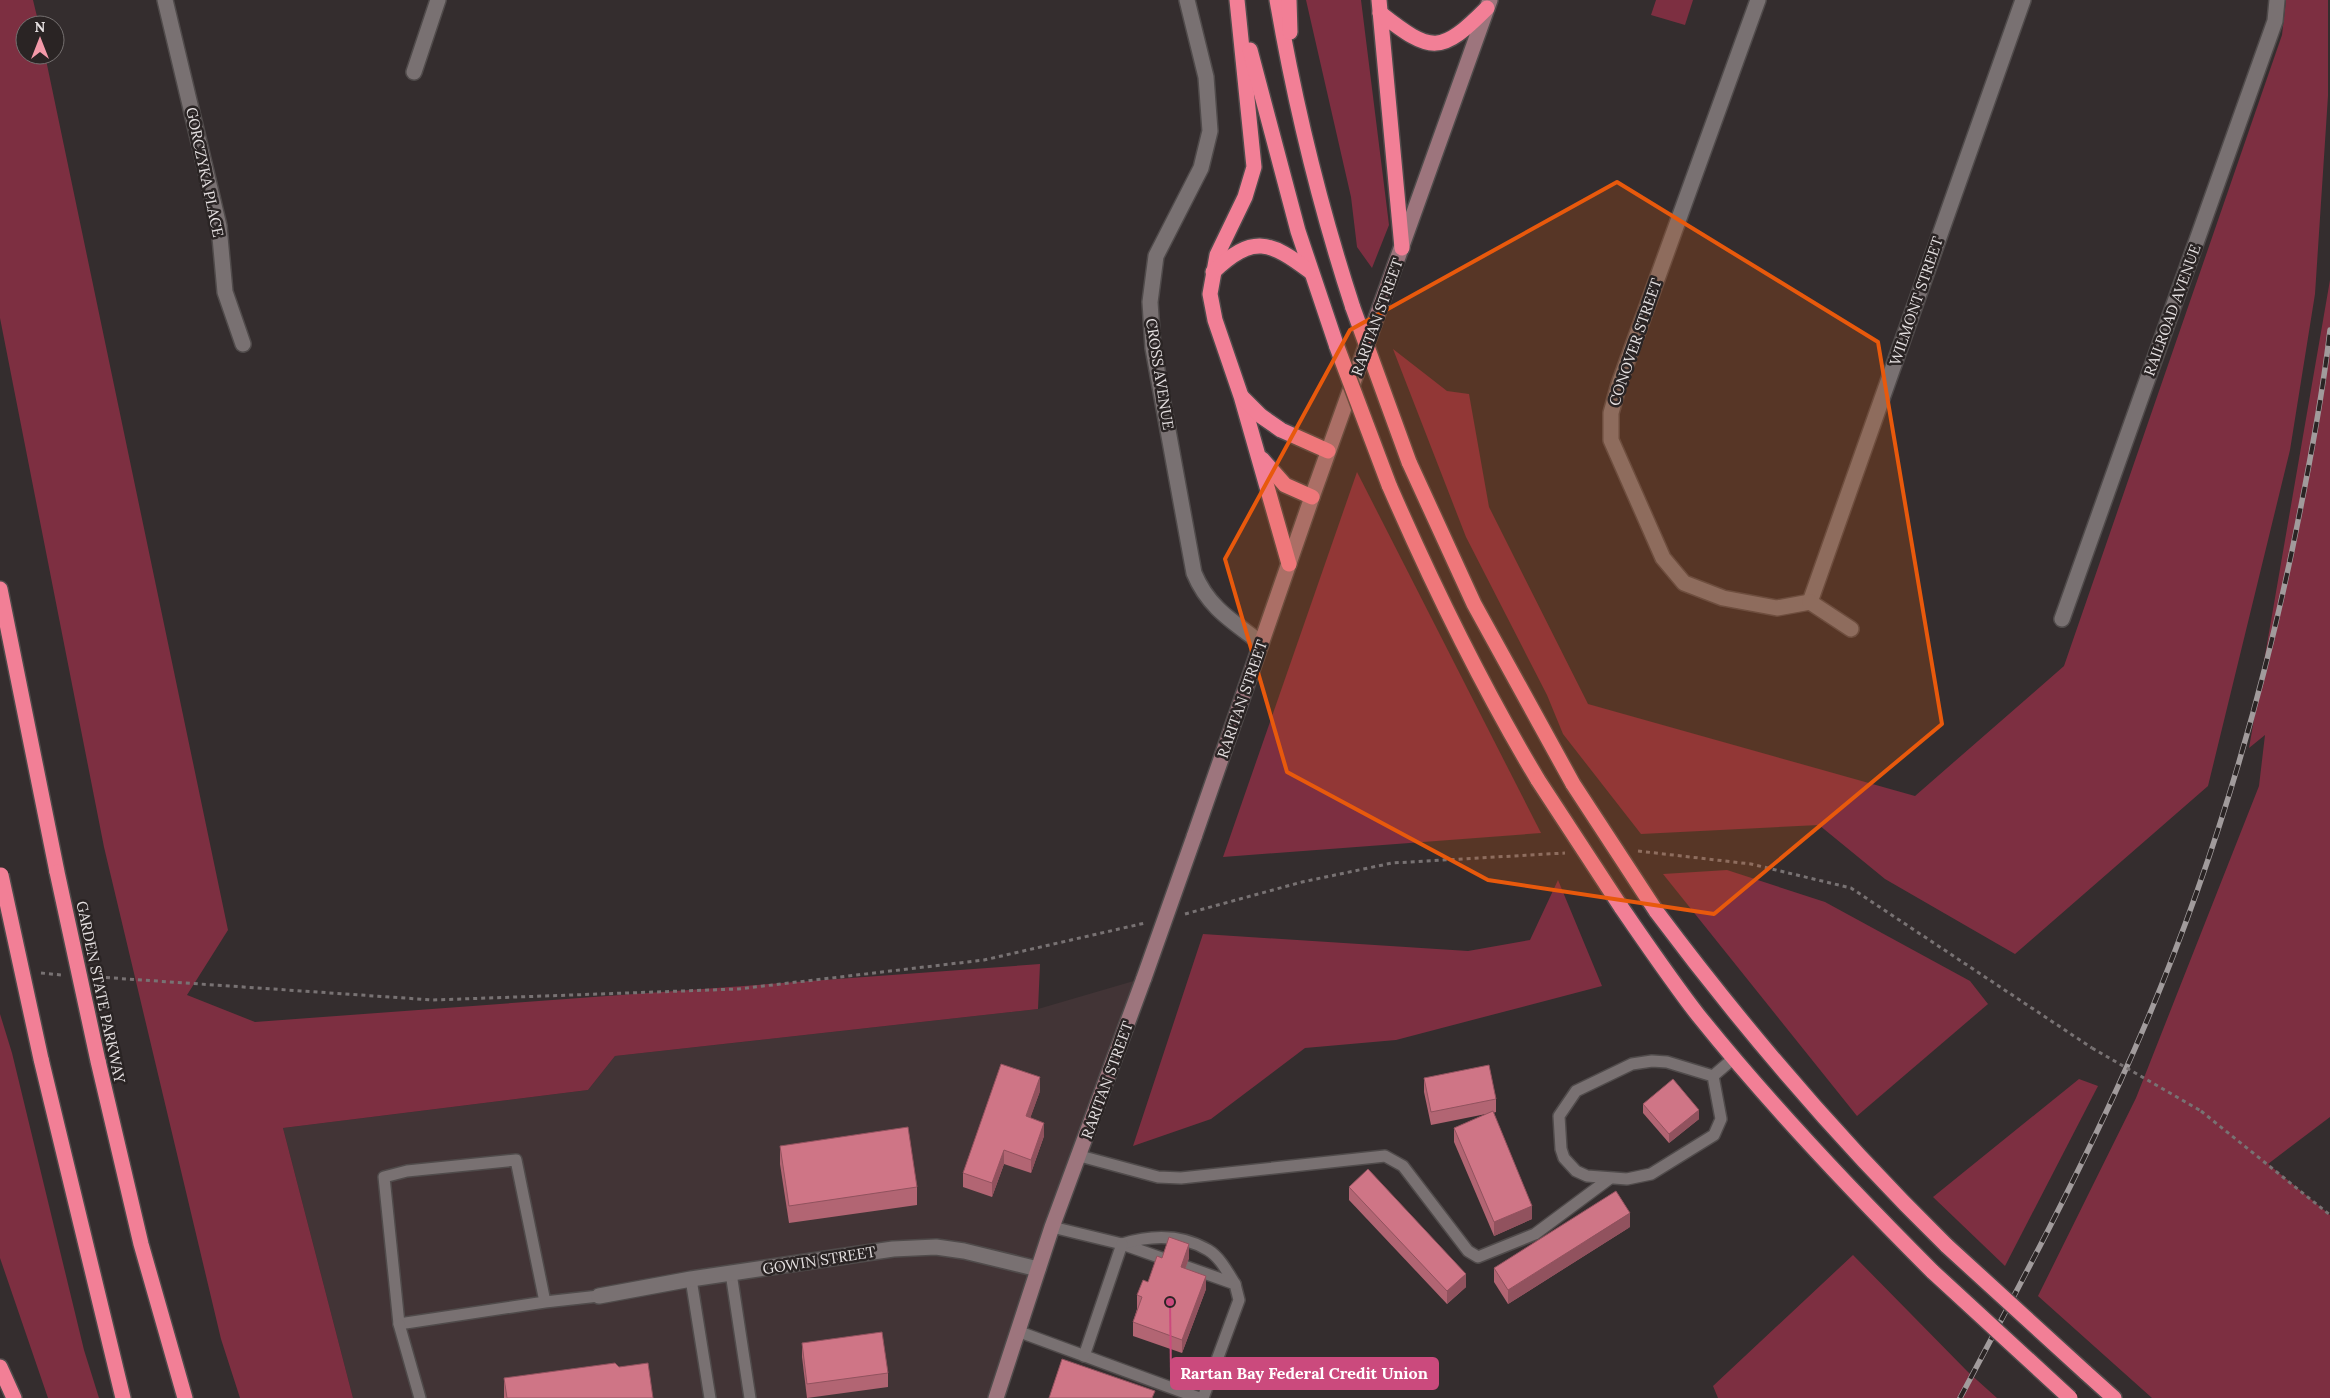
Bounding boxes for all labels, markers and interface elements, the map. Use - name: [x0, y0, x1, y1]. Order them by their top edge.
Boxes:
- north arrow: [15, 15, 65, 65]
- text: N: [35, 18, 46, 36]
- street label: GORCZYKA PLACE: [182, 105, 228, 239]
- street label: WILMONT STREET: [1885, 234, 1947, 368]
- street label: RAILROAD AVENUE: [2139, 242, 2205, 378]
- street label: RARITAN STREET: [1347, 255, 1407, 378]
- street label: CONOVER STREET: [1604, 275, 1666, 408]
- street label: CROSS AVENUE: [1142, 317, 1178, 431]
- street label: RARITAN STREET: [1213, 637, 1271, 761]
- street label: GARDEN STATE PARKWAY: [72, 899, 130, 1085]
- street label: RARITAN STREET: [1077, 1018, 1137, 1141]
- street label: GOWIN STREET: [761, 1242, 877, 1278]
- callout: Rartan Bay Federal Credit Union: [1171, 1358, 1438, 1389]
- text: Rartan Bay Federal Credit Union: [1180, 1363, 1428, 1383]

